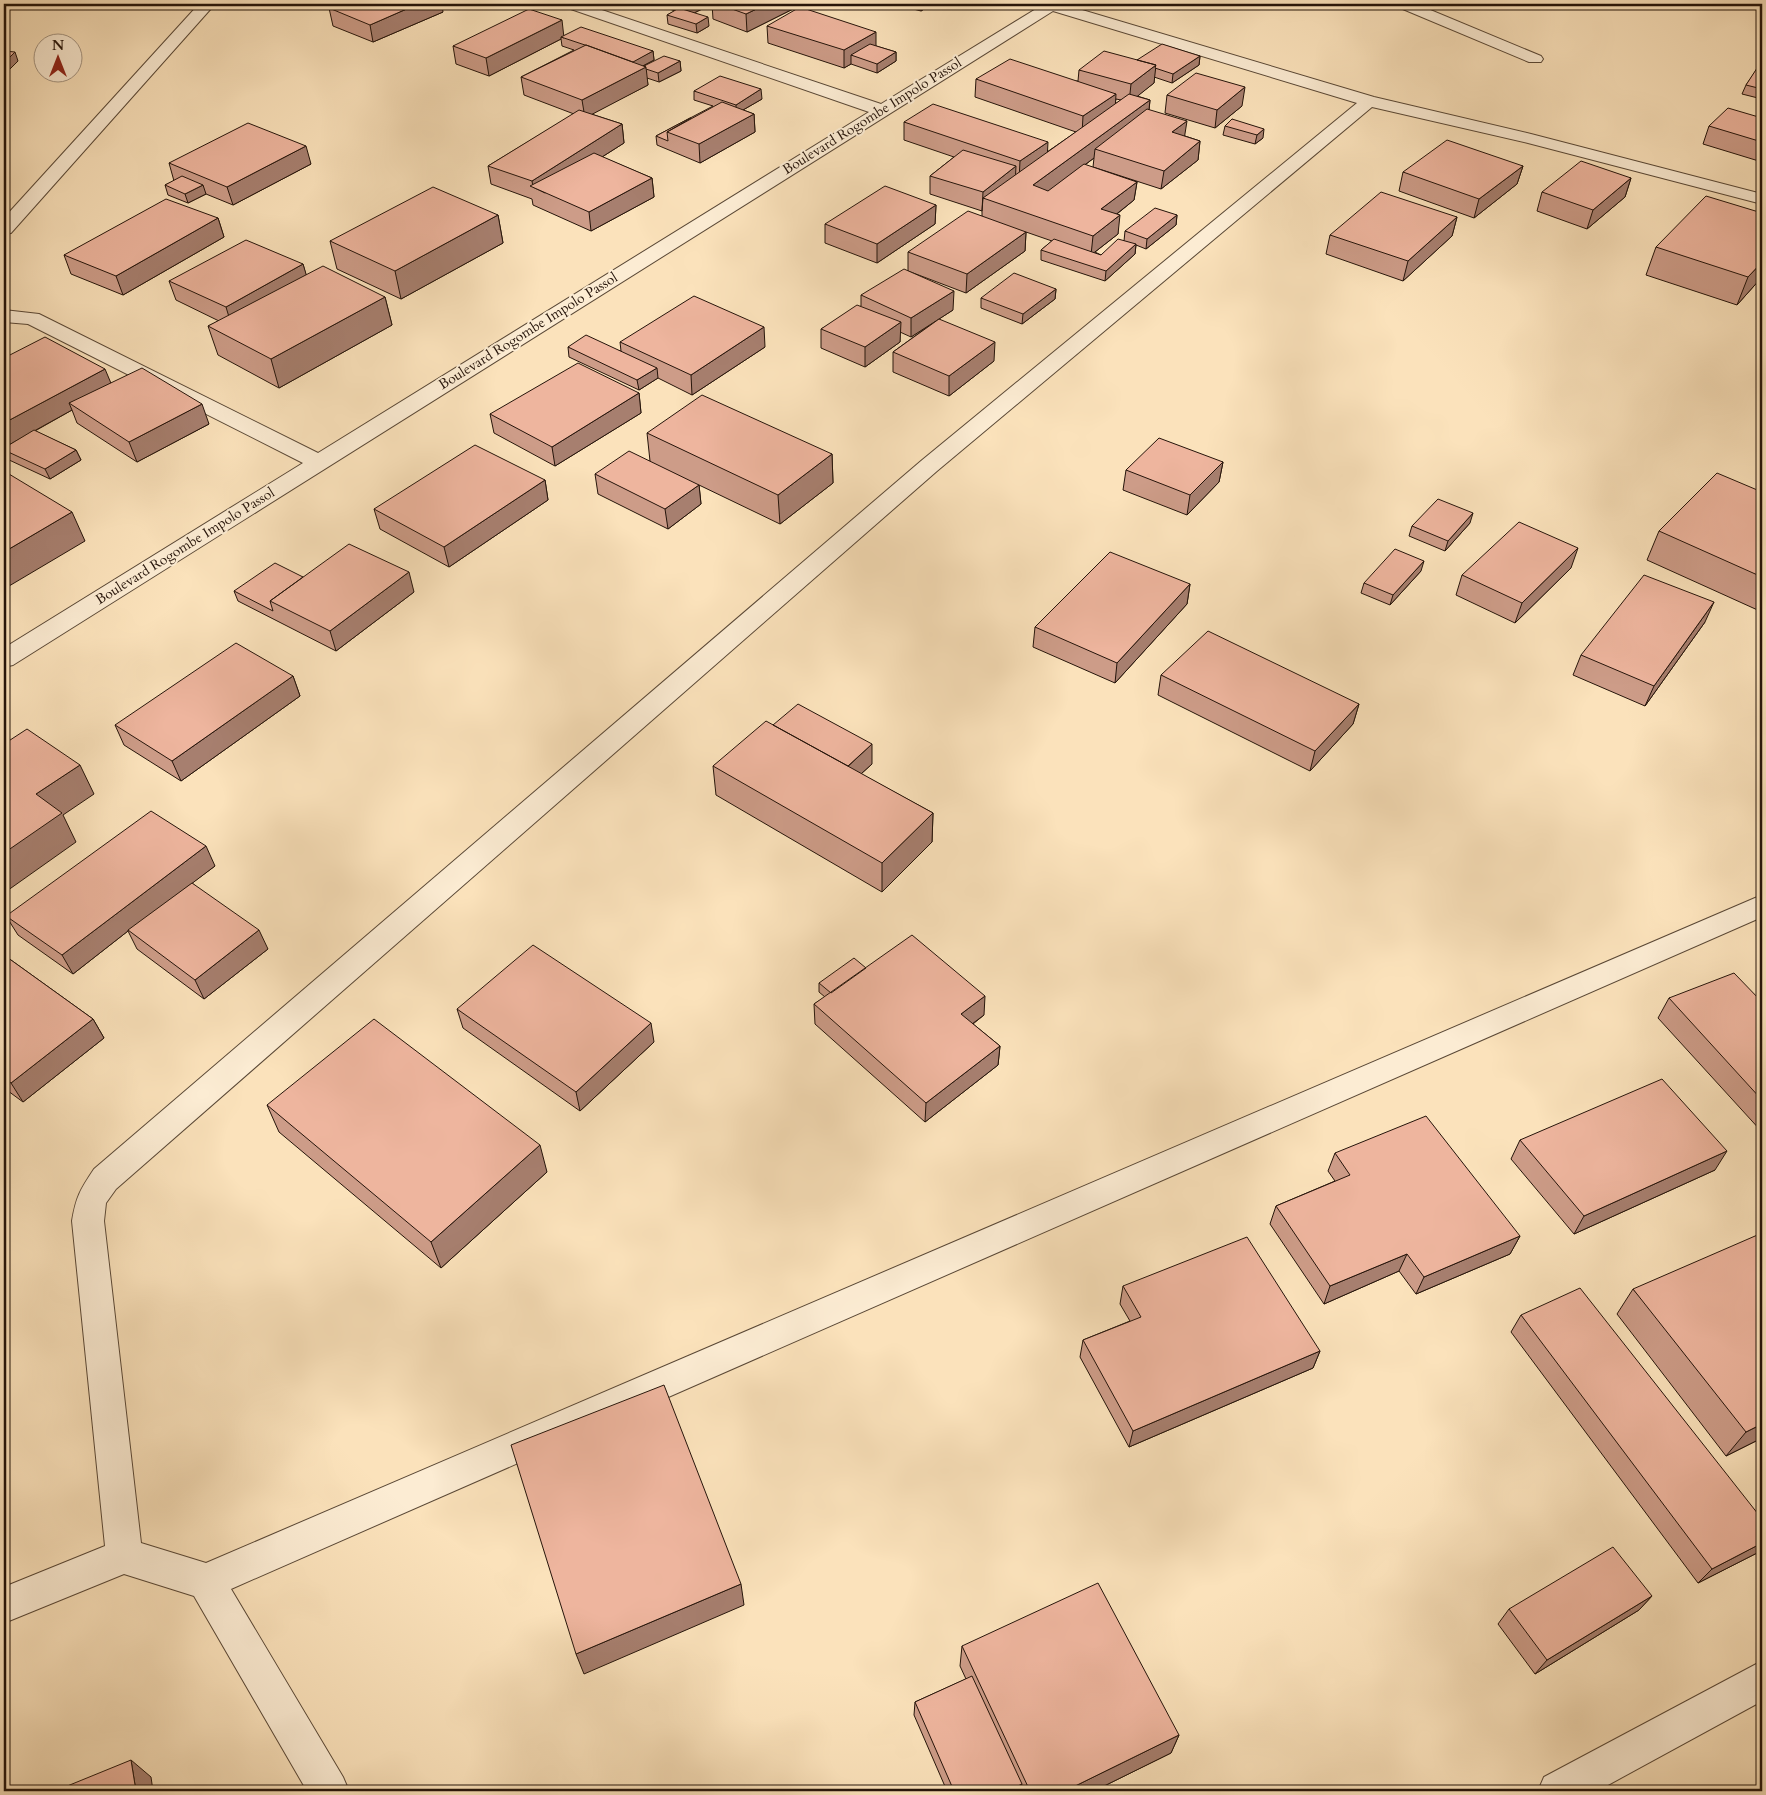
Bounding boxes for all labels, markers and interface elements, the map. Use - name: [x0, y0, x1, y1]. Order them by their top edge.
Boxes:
- north arrow: [32, 32, 82, 82]
- text: N: [52, 36, 64, 55]
- street label: Boulevard Rogombe Impolo Passol: [779, 53, 965, 179]
- street label: Boulevard Rogombe Impolo Passol: [435, 268, 621, 394]
- street label: Boulevard Rogombe Impolo Passol: [92, 483, 278, 609]

